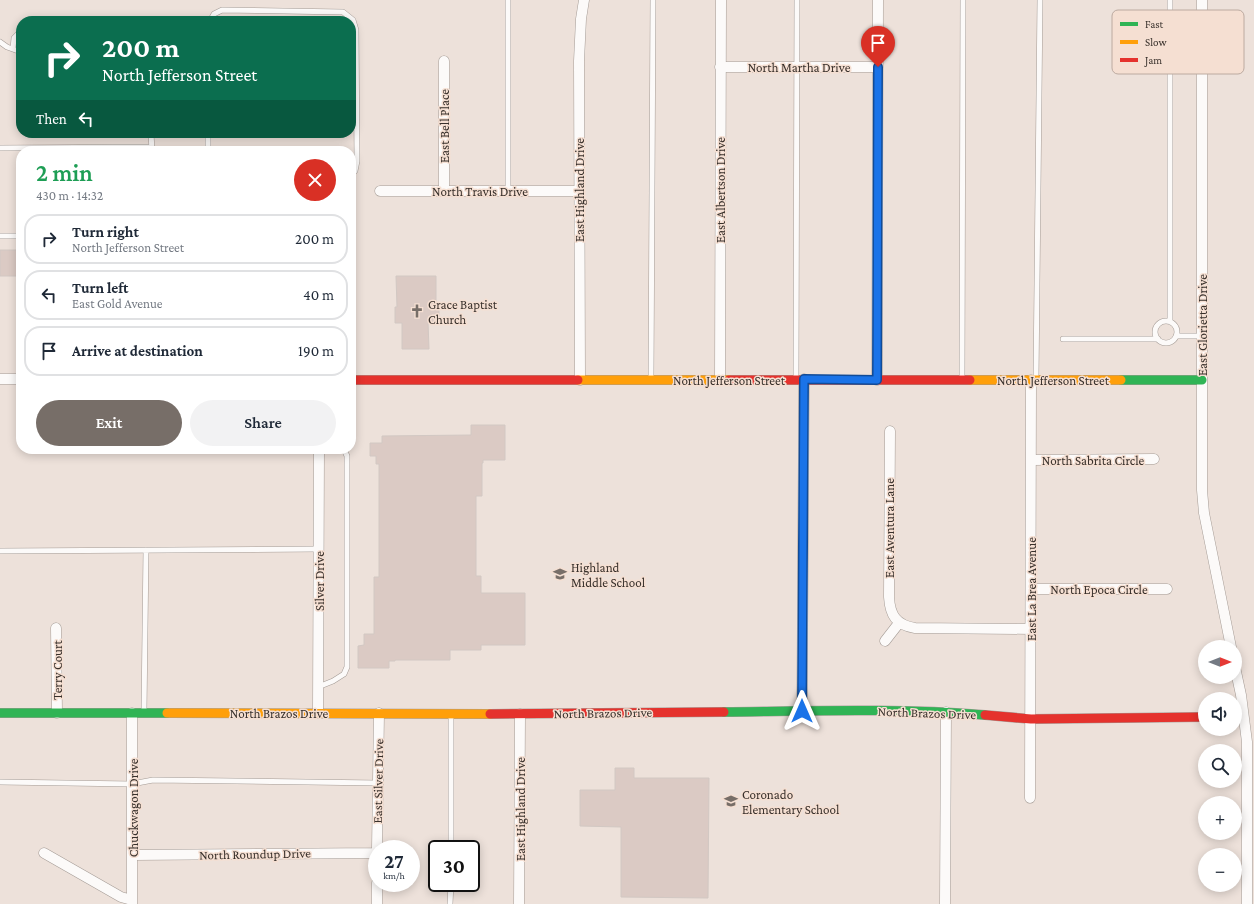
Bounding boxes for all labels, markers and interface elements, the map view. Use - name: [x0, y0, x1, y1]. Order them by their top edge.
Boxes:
- legend: [1112, 10, 1244, 74]
- text: Fast: [1145, 18, 1164, 30]
- pin: [861, 26, 895, 67]
- icon: right: [36, 32, 88, 84]
- text: 200 m: [102, 32, 179, 63]
- icon: arrive: [867, 32, 889, 54]
- text: Slow: [1145, 36, 1167, 48]
- text: Jam: [1144, 54, 1162, 67]
- street label: North Martha Drive: [748, 60, 851, 75]
- text: North Jefferson Street: [102, 65, 257, 85]
- street label: East Bell Place: [437, 89, 452, 163]
- icon: left: [75, 108, 97, 130]
- text: Then: [36, 111, 67, 127]
- street label: East Albertson Drive: [713, 137, 728, 243]
- street label: East Highland Drive: [572, 138, 587, 242]
- text: 2 min: [36, 159, 93, 186]
- button: close: [294, 159, 336, 201]
- street label: North Travis Drive: [432, 184, 528, 199]
- text: 430 m · 14:32: [36, 188, 103, 203]
- text: Turn right: [72, 224, 139, 240]
- icon: right: [38, 228, 60, 250]
- text: 200 m: [295, 231, 334, 247]
- text: North Jefferson Street: [72, 240, 184, 255]
- street label: East Glorietta Drive: [1195, 274, 1210, 376]
- text: Turn left: [72, 280, 128, 296]
- icon: left: [38, 284, 60, 306]
- text: 40 m: [303, 287, 334, 303]
- text: East Gold Avenue: [72, 296, 163, 311]
- place label: Grace Baptist Church: [428, 297, 498, 327]
- church icon: Grace Baptist Church: [409, 303, 425, 319]
- icon: arrive: [38, 340, 60, 362]
- text: Arrive at destination: [72, 343, 203, 359]
- text: 190 m: [298, 343, 334, 359]
- street label: North Jefferson Street: [673, 373, 786, 388]
- street label: North Jefferson Street: [997, 373, 1110, 388]
- button: Exit: [36, 400, 182, 446]
- button: Share: [190, 400, 336, 446]
- street label: North Sabrita Circle: [1042, 453, 1145, 468]
- street label: East Aventura Lane: [882, 478, 897, 578]
- street label: East La Brea Avenue: [1024, 537, 1039, 641]
- street label: Silver Drive: [312, 551, 327, 611]
- place label: Highland Middle School: [571, 560, 646, 590]
- school or university icon: Highland Middle School: [552, 566, 568, 582]
- street label: North Epoca Circle: [1050, 582, 1148, 597]
- street label: Terry Court: [50, 639, 65, 700]
- north arrow: [1198, 640, 1242, 684]
- map controls: [1198, 640, 1242, 892]
- position arrow: [781, 690, 823, 732]
- button: sound: [1198, 692, 1242, 736]
- street label: North Brazos Drive: [878, 704, 977, 722]
- street label: North Brazos Drive: [554, 705, 653, 721]
- street label: North Brazos Drive: [230, 706, 329, 721]
- street label: East Silver Drive: [370, 738, 386, 823]
- button: search: [1198, 744, 1242, 788]
- street label: East Highland Drive: [513, 757, 528, 861]
- street label: Chuckwagon Drive: [126, 758, 141, 857]
- place label: Coronado Elementary School: [742, 787, 840, 817]
- school or university icon: Coronado Elementary School: [723, 793, 739, 809]
- button: +: [1198, 796, 1242, 840]
- speed limit sign: 30: [428, 840, 480, 892]
- street label: North Roundup Drive: [199, 846, 311, 862]
- button: −: [1198, 848, 1242, 892]
- text: 27: [384, 850, 404, 872]
- text: km/h: [383, 870, 405, 881]

